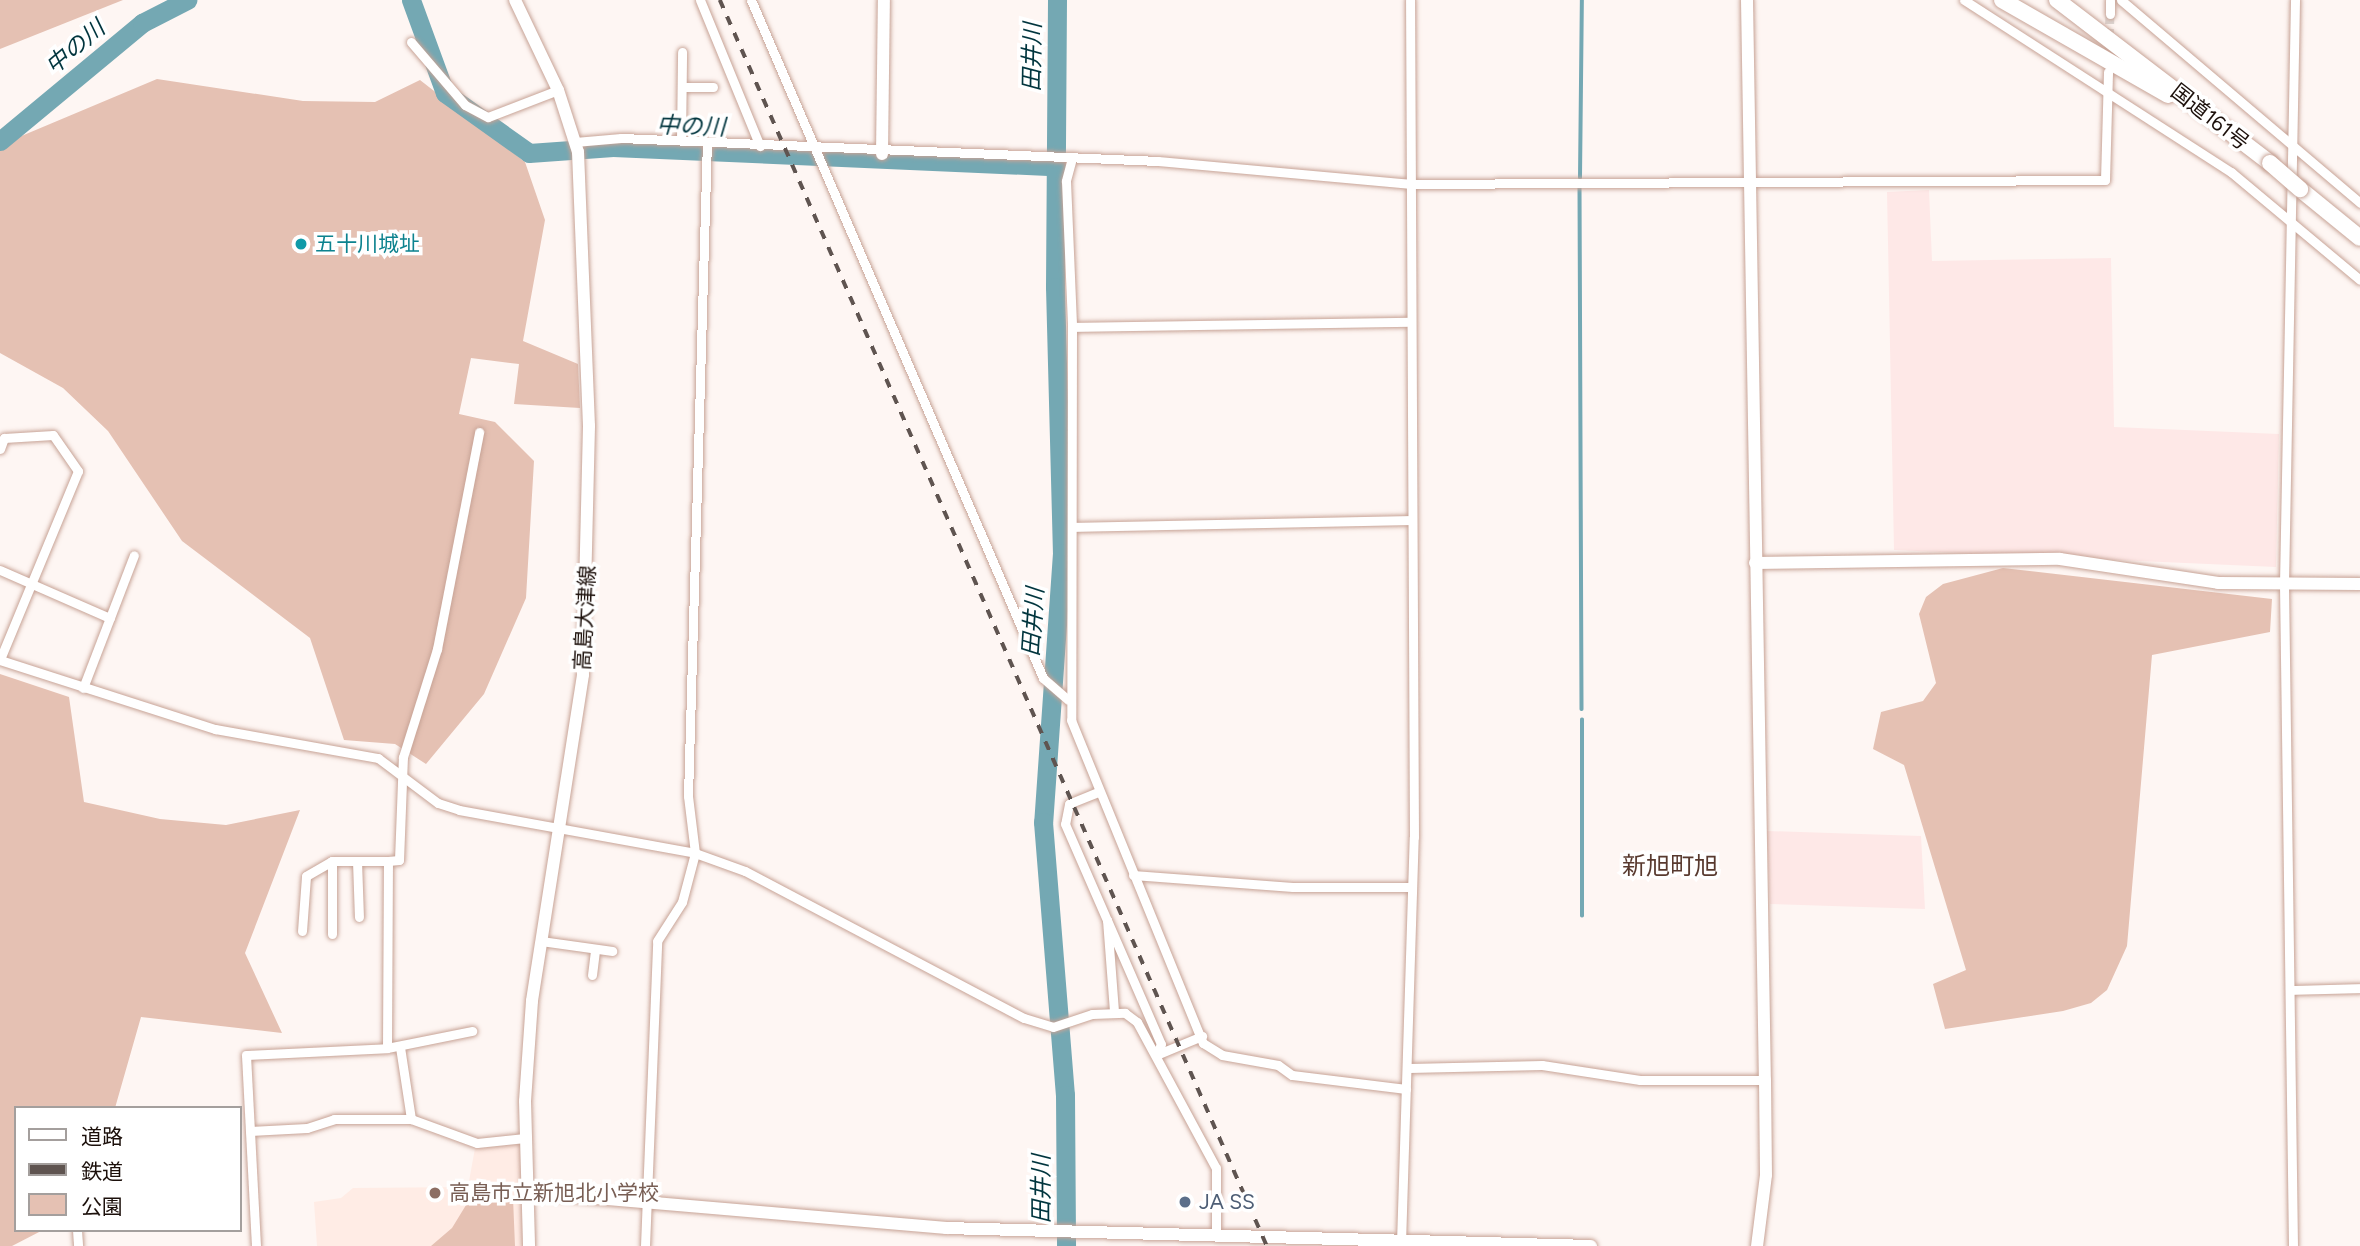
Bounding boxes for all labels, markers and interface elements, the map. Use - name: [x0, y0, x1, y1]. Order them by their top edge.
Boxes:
- water label: 中の川: [40, 14, 110, 80]
- water label: 田井川: [1018, 22, 1046, 92]
- street label: 国道161号: [2166, 79, 2254, 155]
- water label: 中の川: [656, 111, 726, 141]
- place label: 五十川城址: [315, 231, 420, 257]
- marker: 五十川城址: [293, 236, 309, 252]
- street label: 高島大津線: [570, 565, 600, 671]
- water label: 田井川: [1017, 587, 1049, 657]
- district label: 新旭町旭: [1622, 852, 1718, 880]
- legend: [14, 1106, 242, 1232]
- text: 道路: [81, 1124, 123, 1149]
- water label: 田井川: [1027, 1155, 1055, 1223]
- text: 鉄道: [81, 1159, 123, 1184]
- place label: 高島市立新旭北小学校: [449, 1180, 659, 1206]
- marker: 高島市立新旭北小学校: [427, 1185, 443, 1201]
- place label: JA SS: [1199, 1189, 1255, 1215]
- text: 公園: [81, 1194, 123, 1219]
- marker: JA SS: [1177, 1194, 1193, 1210]

